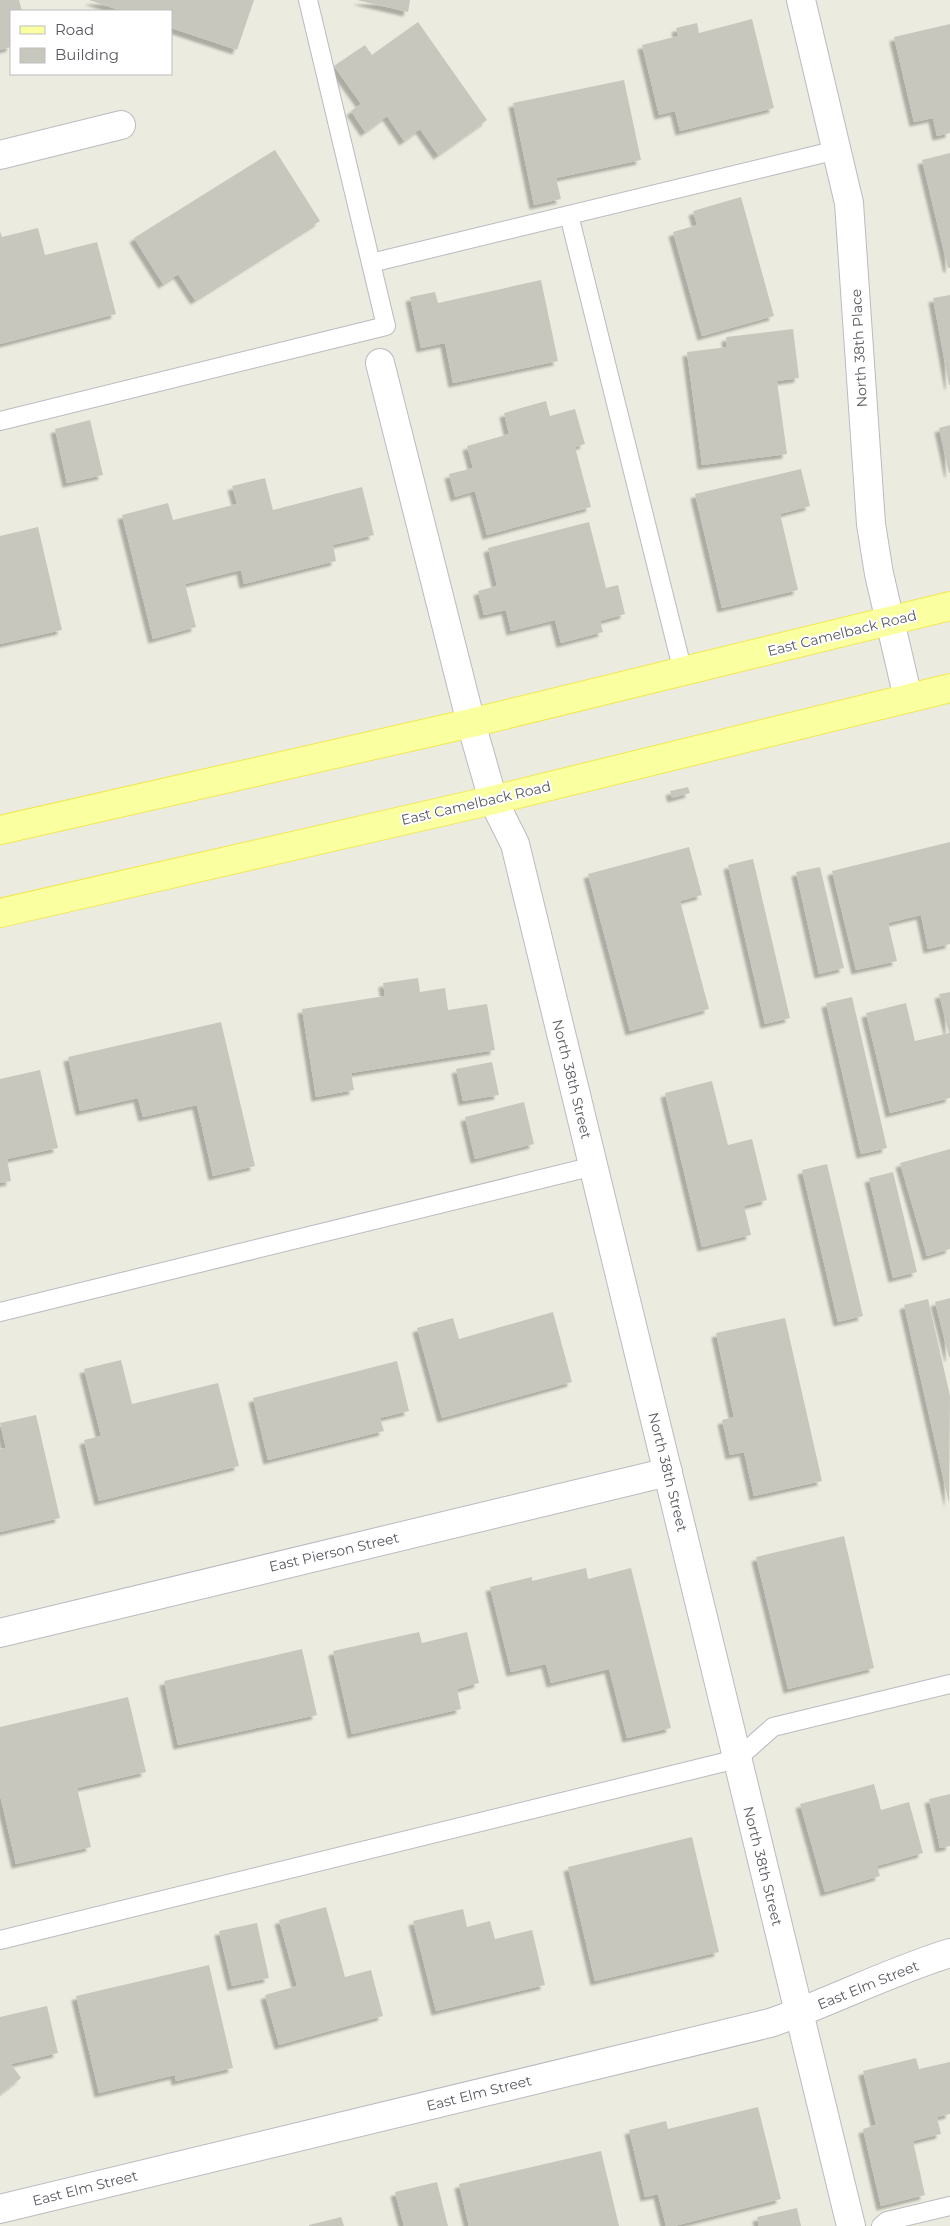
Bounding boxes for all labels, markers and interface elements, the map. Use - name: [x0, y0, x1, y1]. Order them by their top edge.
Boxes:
- legend: [10, 10, 172, 75]
- text: Road: [55, 20, 94, 39]
- text: Building: [55, 45, 119, 64]
- street label: North 38th Place: [847, 288, 871, 408]
- street label: East Camelback Road: [766, 606, 918, 660]
- street label: East Camelback Road: [399, 777, 553, 829]
- street label: North 38th Street: [548, 1017, 596, 1141]
- street label: North 38th Street: [644, 1410, 692, 1534]
- street label: East Pierson Street: [267, 1528, 401, 1576]
- street label: North 38th Street: [739, 1804, 787, 1928]
- street label: East Elm Street: [815, 1956, 922, 2014]
- street label: East Elm Street: [425, 2071, 534, 2115]
- street label: East Elm Street: [31, 2166, 140, 2210]

